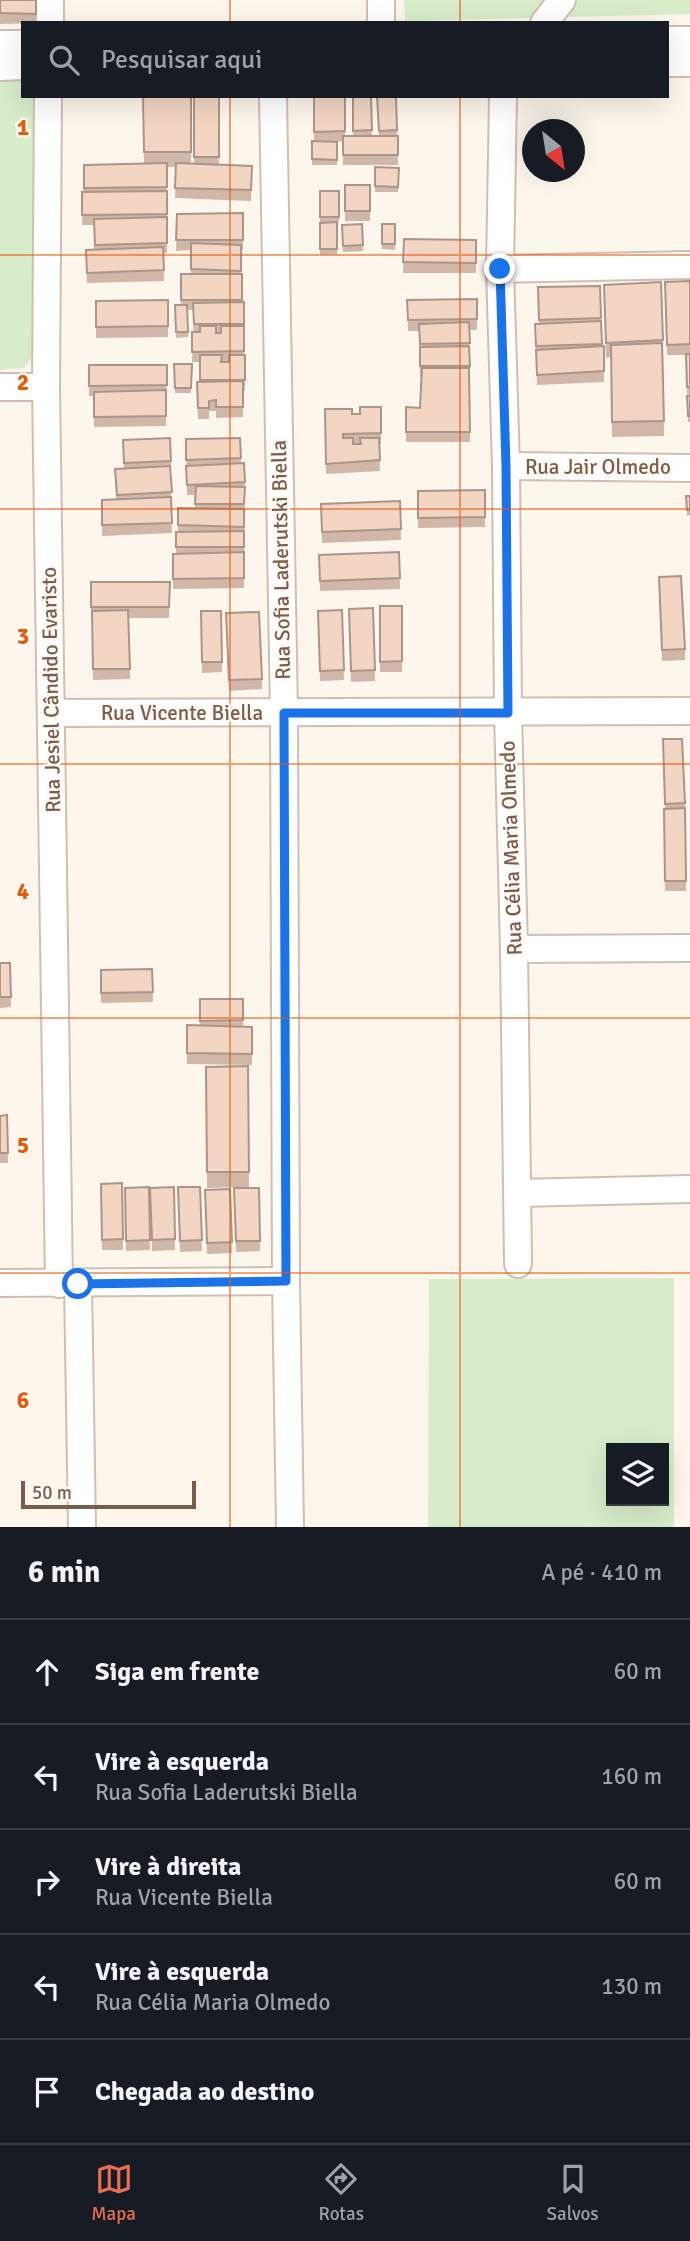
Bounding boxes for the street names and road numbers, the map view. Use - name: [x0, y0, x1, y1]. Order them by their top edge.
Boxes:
- street label: Rua Sofia Laderutski Biella: [266, 440, 296, 680]
- street label: Rua Jair Olmedo: [525, 454, 671, 480]
- street label: Rua Jesiel Cândido Evaristo: [36, 567, 66, 813]
- street label: Rua Vicente Biella: [101, 700, 263, 726]
- street label: Rua Célia Maria Olmedo: [494, 740, 528, 956]

